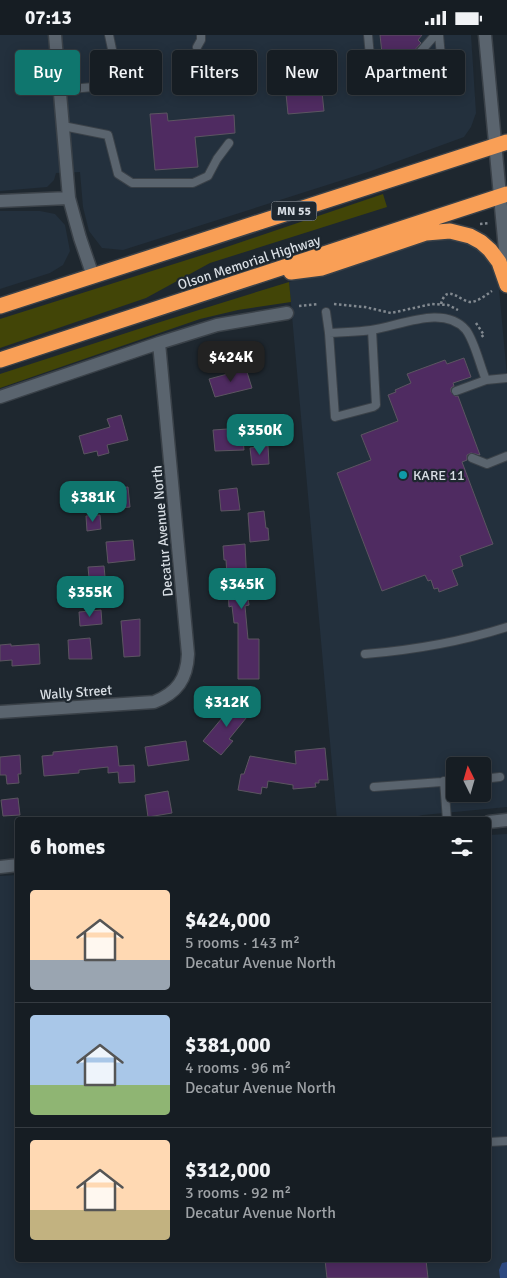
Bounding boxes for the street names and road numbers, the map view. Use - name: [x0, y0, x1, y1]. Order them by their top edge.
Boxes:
- road number: MN 55: [272, 202, 316, 221]
- street label: Olson Memorial Highway: [176, 231, 323, 294]
- street label: Decatur Avenue North: [148, 464, 177, 597]
- street label: Wally Street: [39, 681, 113, 704]

